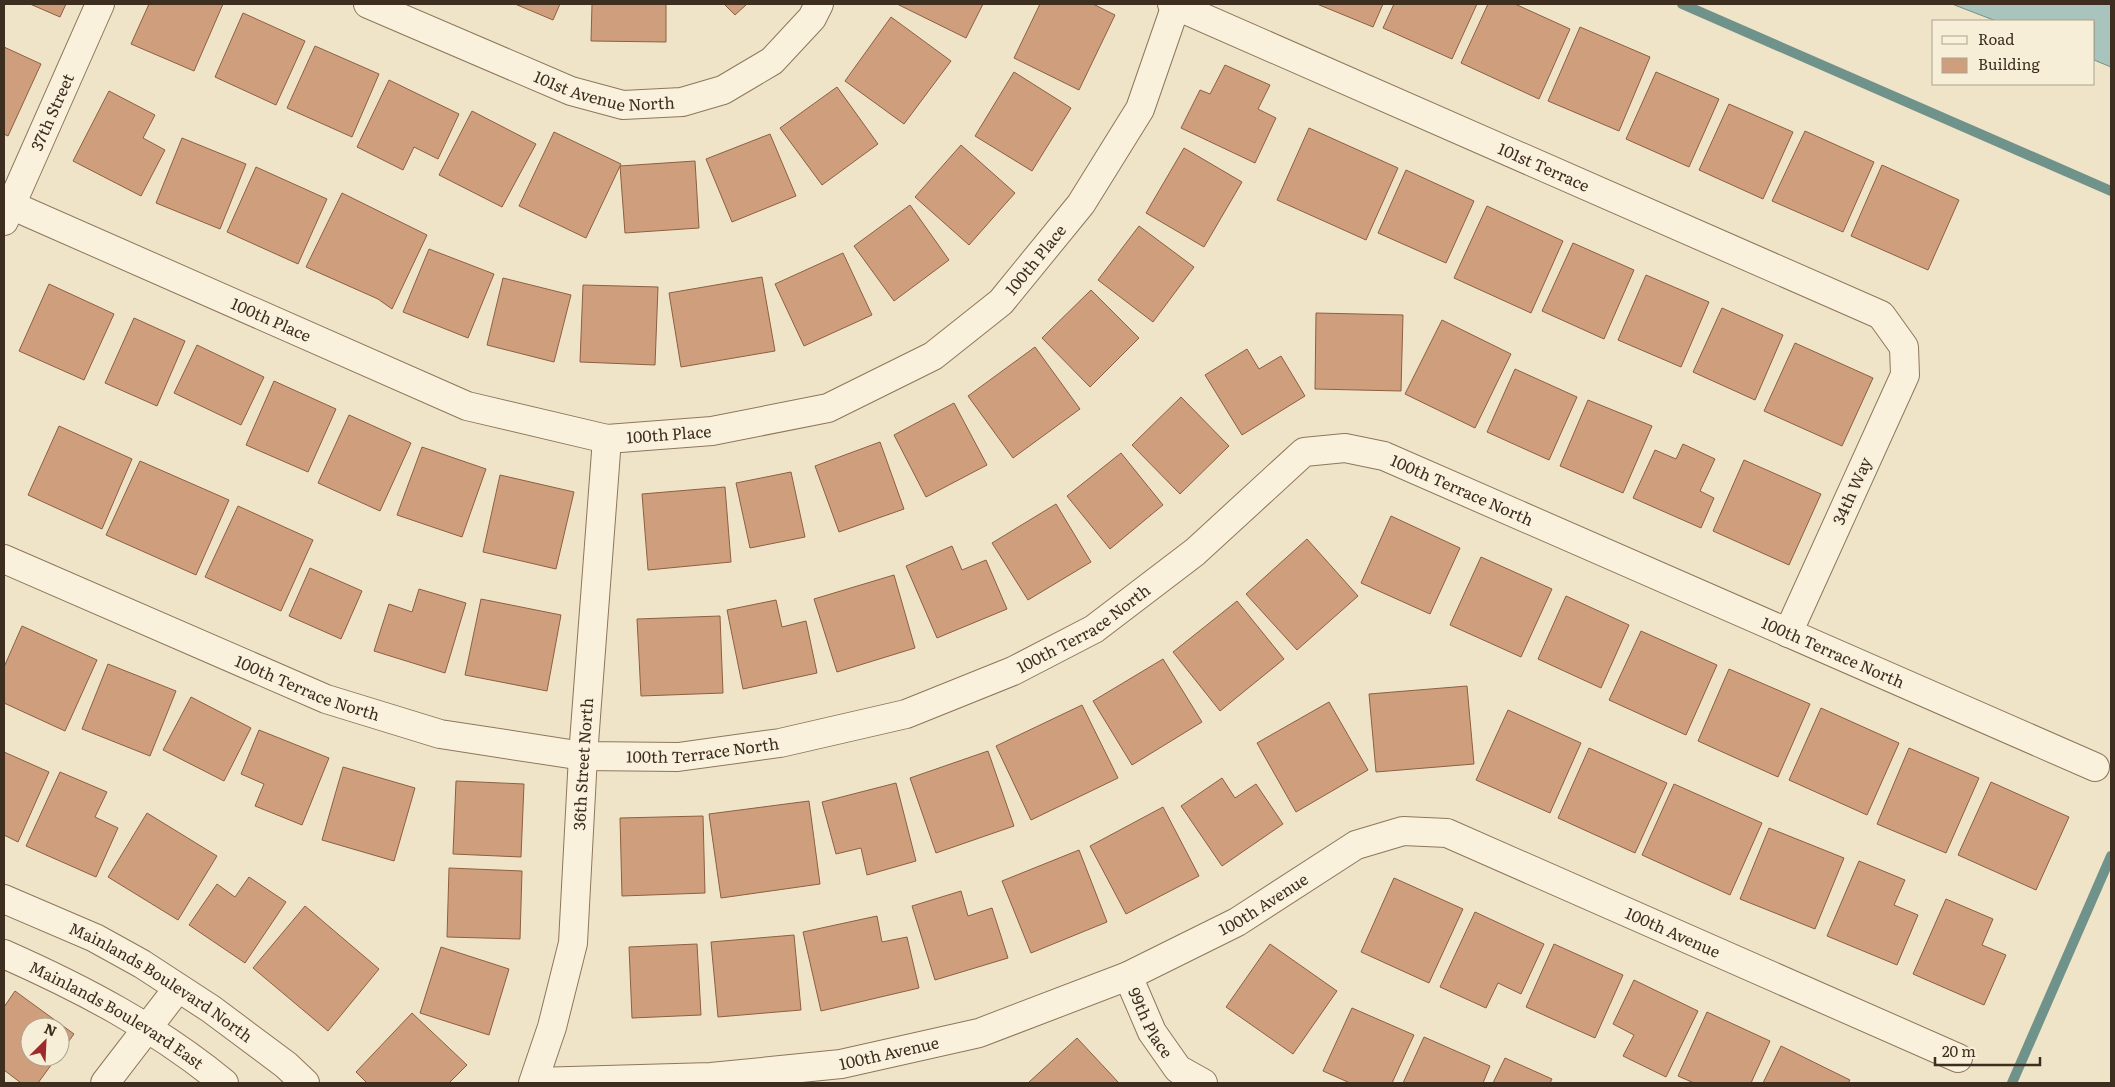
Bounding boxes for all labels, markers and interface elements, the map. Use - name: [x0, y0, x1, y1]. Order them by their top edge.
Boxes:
- legend: [1932, 20, 2095, 85]
- text: Road: [1978, 27, 2014, 50]
- text: Building: [1978, 52, 2040, 75]
- street label: 101st Avenue North: [531, 64, 676, 116]
- street label: 37th Street: [24, 69, 79, 154]
- street label: 101st Terrace: [1495, 136, 1594, 197]
- street label: 100th Place: [999, 219, 1071, 300]
- street label: 100th Place: [228, 291, 315, 347]
- street label: 100th Place: [626, 418, 712, 448]
- street label: 100th Terrace North: [1387, 447, 1538, 531]
- street label: 34th Way: [1826, 452, 1877, 528]
- street label: 100th Terrace North: [1012, 577, 1155, 678]
- street label: 100th Terrace North: [1758, 610, 1909, 693]
- street label: 100th Terrace North: [232, 648, 383, 726]
- street label: 36th Street North: [566, 696, 598, 831]
- street label: 100th Terrace North: [626, 730, 781, 768]
- street label: 100th Avenue: [1214, 866, 1312, 940]
- street label: 100th Avenue: [1622, 900, 1725, 963]
- street label: Mainlands Boulevard North: [66, 915, 259, 1048]
- street label: Mainlands Boulevard East: [26, 954, 210, 1074]
- street label: 99th Place: [1123, 983, 1180, 1062]
- north arrow: [20, 1017, 70, 1067]
- text: N: [41, 1018, 60, 1041]
- street label: 100th Avenue: [837, 1029, 941, 1075]
- scale bar: [1935, 1034, 2040, 1066]
- text: 20 m: [1942, 1039, 1976, 1062]

